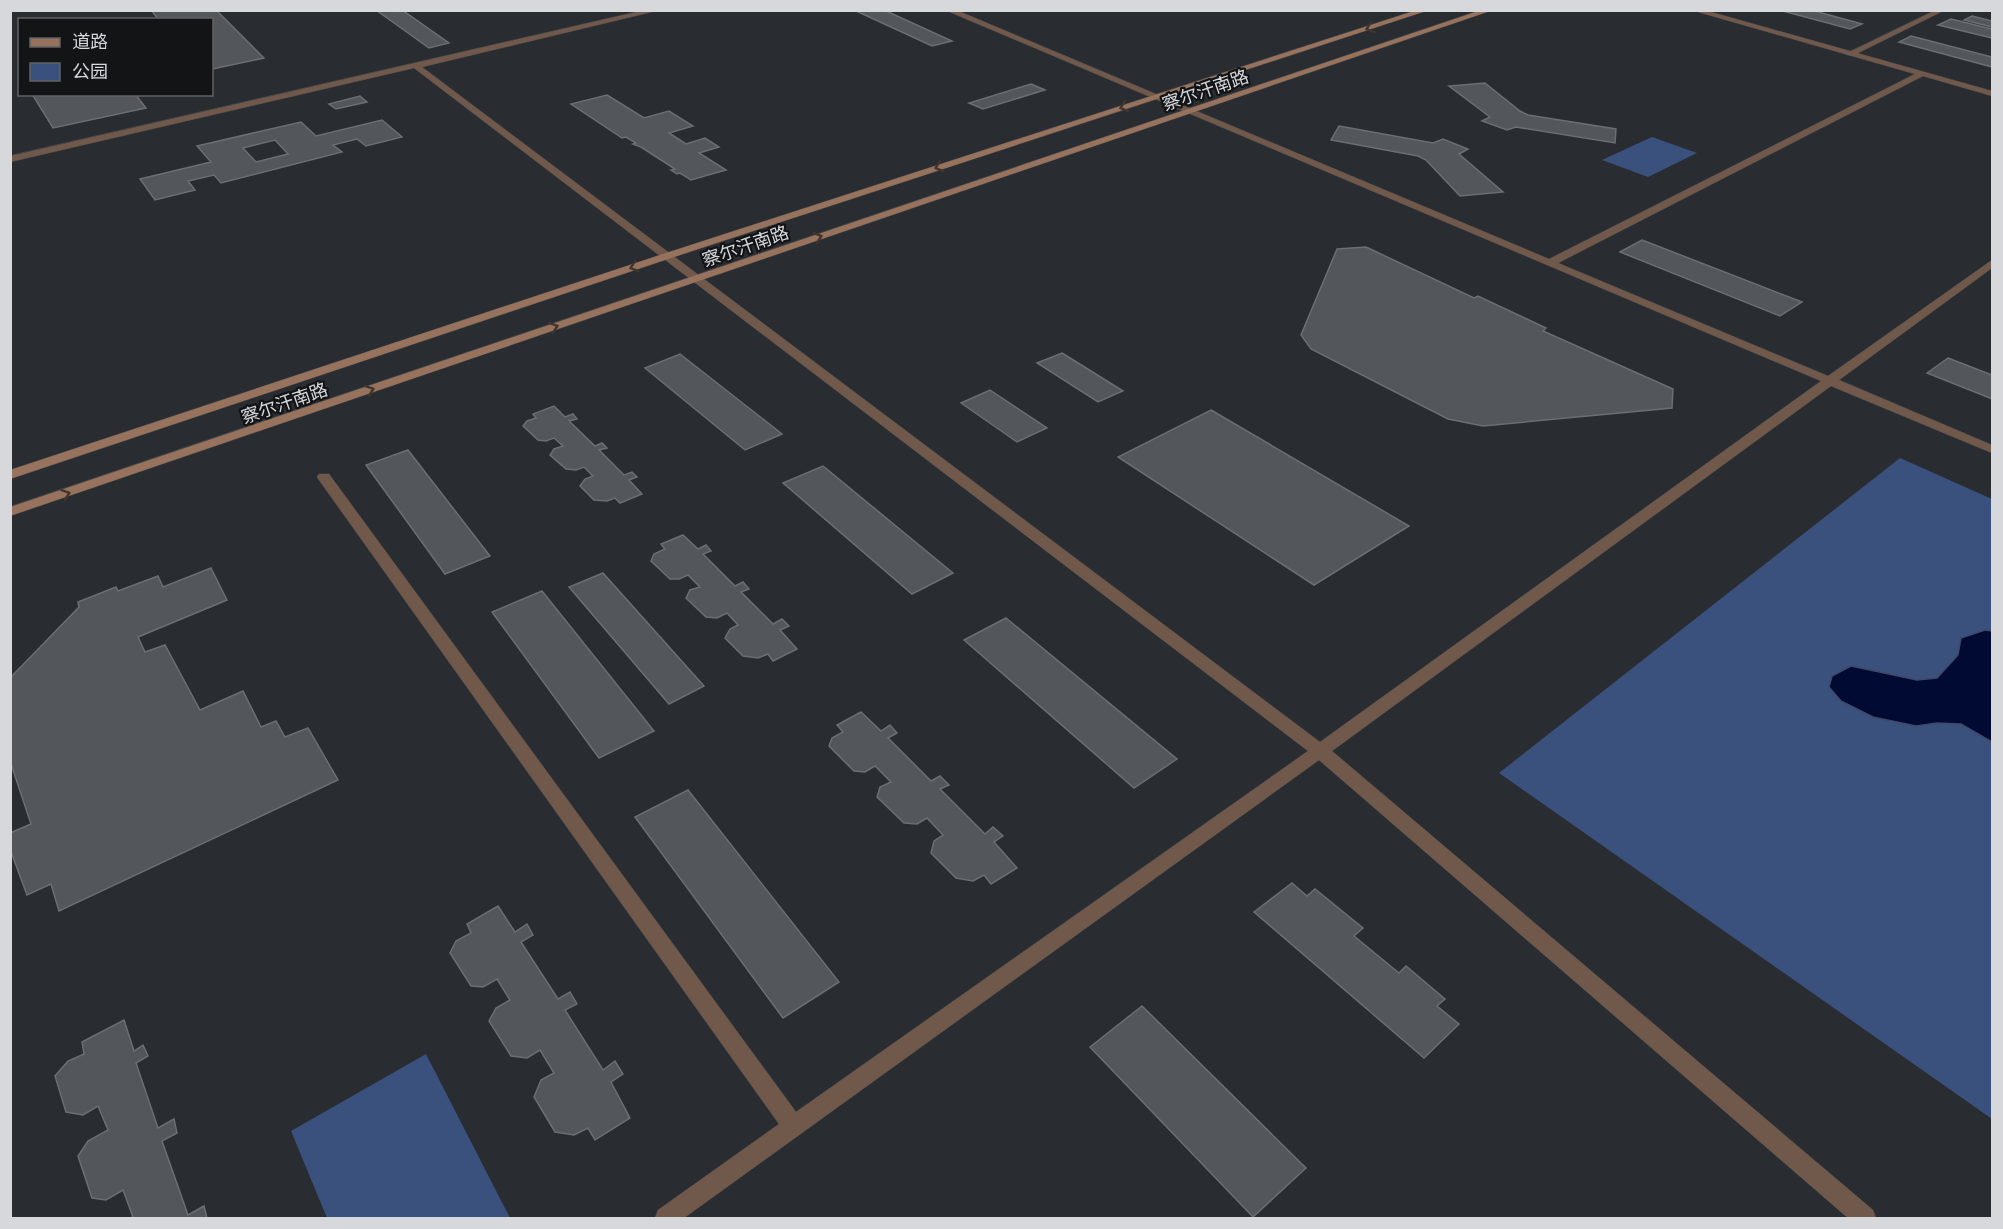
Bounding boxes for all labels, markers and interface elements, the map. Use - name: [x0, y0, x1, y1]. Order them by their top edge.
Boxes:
- legend: [18, 18, 213, 96]
- one-way arrow: [1365, 21, 1376, 33]
- text: 道路: [72, 27, 108, 54]
- text: 公园: [72, 57, 108, 84]
- street label: 察尔汗南路: [1158, 62, 1252, 116]
- one-way arrow: [1119, 100, 1130, 112]
- one-way arrow: [934, 160, 945, 173]
- street label: 察尔汗南路: [698, 218, 792, 272]
- one-way arrow: [813, 232, 823, 245]
- one-way arrow: [629, 260, 640, 273]
- one-way arrow: [548, 322, 559, 335]
- street label: 察尔汗南路: [237, 375, 331, 429]
- one-way arrow: [364, 385, 375, 397]
- one-way arrow: [60, 488, 71, 501]

